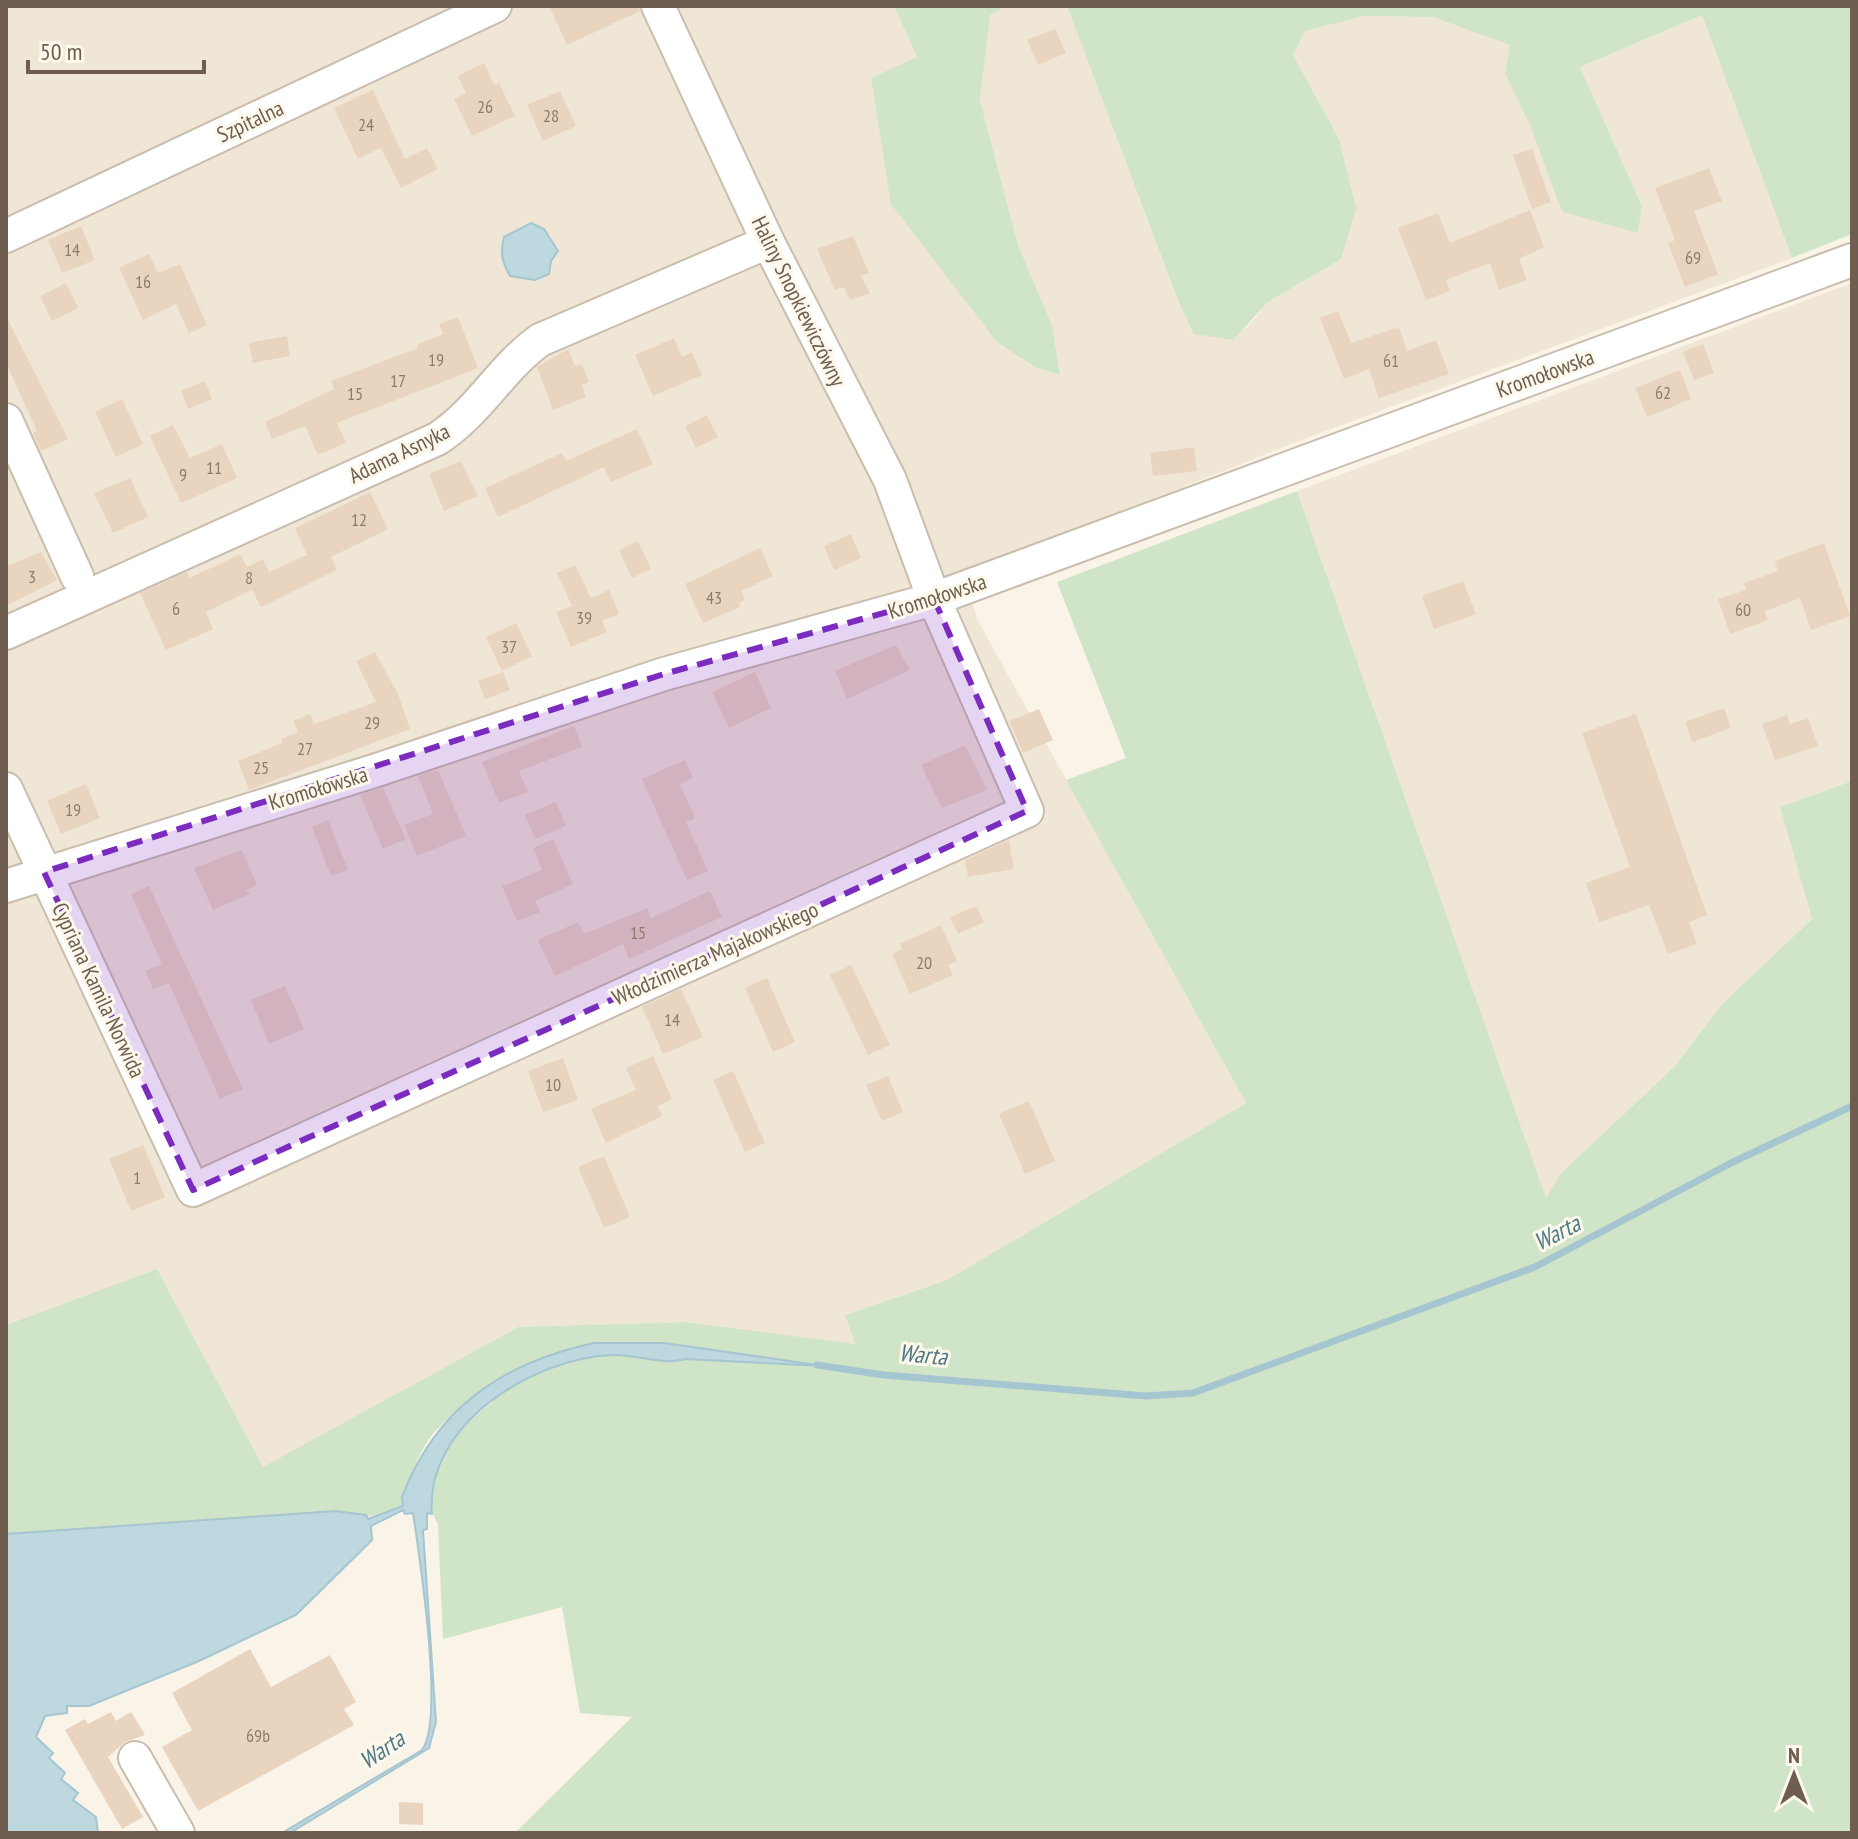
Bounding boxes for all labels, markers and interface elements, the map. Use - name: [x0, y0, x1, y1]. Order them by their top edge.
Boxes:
- scale bar: [28, 24, 204, 74]
- text: 50 m: [40, 36, 82, 67]
- street label: Szpitalna: [212, 93, 288, 149]
- house number: 26: [477, 95, 493, 118]
- house number: 28: [543, 104, 559, 127]
- house number: 24: [358, 113, 374, 136]
- street label: Haliny Snopkiewiczówny: [746, 211, 853, 391]
- house number: 14: [64, 238, 80, 261]
- house number: 69: [1685, 246, 1701, 269]
- house number: 16: [135, 270, 151, 293]
- street label: Kromołowska: [1492, 342, 1598, 404]
- house number: 19: [428, 348, 444, 371]
- house number: 61: [1383, 349, 1399, 372]
- house number: 17: [390, 369, 406, 392]
- house number: 62: [1655, 381, 1671, 404]
- house number: 15: [347, 382, 363, 405]
- street label: Adama Asnyka: [344, 417, 454, 489]
- house number: 11: [206, 456, 222, 479]
- house number: 9: [179, 463, 187, 486]
- house number: 12: [351, 508, 367, 531]
- house number: 3: [28, 565, 36, 588]
- house number: 8: [245, 566, 253, 589]
- street label: Kromołowska: [884, 567, 990, 625]
- house number: 43: [706, 586, 722, 609]
- house number: 6: [172, 597, 180, 620]
- house number: 60: [1735, 598, 1751, 621]
- house number: 39: [576, 606, 592, 629]
- house number: 37: [501, 635, 517, 658]
- house number: 29: [364, 711, 380, 734]
- house number: 27: [297, 737, 313, 760]
- house number: 25: [253, 756, 269, 779]
- street label: Kromołowska: [265, 760, 371, 816]
- house number: 19: [65, 798, 81, 821]
- street label: Włodzimierza Majakowskiego: [608, 895, 822, 1011]
- street label: Cypriana Kamila Norwida: [46, 898, 152, 1082]
- house number: 15: [630, 921, 646, 944]
- house number: 20: [916, 951, 932, 974]
- house number: 14: [664, 1008, 680, 1031]
- house number: 10: [545, 1073, 561, 1096]
- house number: 1: [133, 1166, 141, 1189]
- water label: Warta: [1528, 1207, 1587, 1257]
- water label: Warta: [898, 1337, 950, 1372]
- water label: Warta: [353, 1722, 412, 1776]
- house number: 69b: [246, 1724, 270, 1747]
- north arrow: [1754, 1735, 1834, 1815]
- text: N: [1788, 1741, 1800, 1769]

